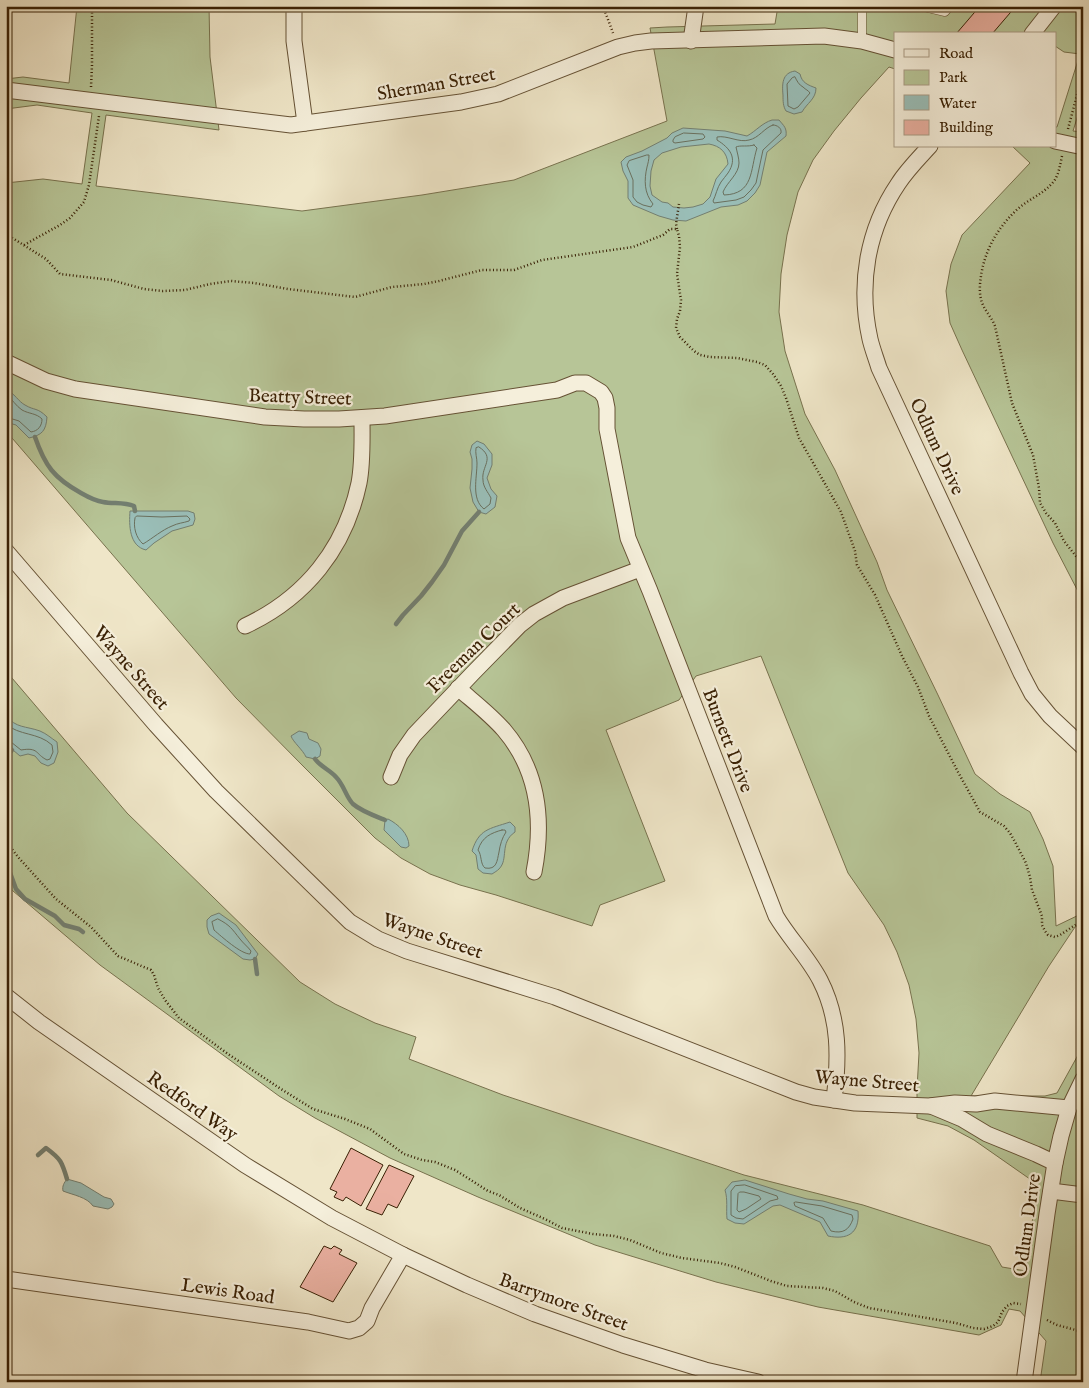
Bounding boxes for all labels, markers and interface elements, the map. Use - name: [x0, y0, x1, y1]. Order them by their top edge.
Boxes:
- legend: [894, 32, 1056, 148]
- text: Road: [939, 44, 974, 63]
- street label: Sherman Street: [375, 63, 498, 107]
- text: Park: [939, 68, 969, 87]
- text: Water: [939, 94, 977, 113]
- text: Building: [939, 118, 994, 137]
- street label: Beatty Street: [248, 384, 352, 412]
- street label: Odlum Drive: [903, 395, 969, 499]
- street label: Freeman Court: [423, 598, 526, 699]
- street label: Wayne Street: [87, 621, 174, 716]
- street label: Burnett Drive: [696, 685, 758, 796]
- street label: Wayne Street: [379, 909, 486, 965]
- street label: Wayne Street: [814, 1065, 920, 1099]
- street label: Redford Way: [142, 1066, 243, 1147]
- street label: Odlum Drive: [1009, 1172, 1047, 1278]
- street label: Barrymore Street: [495, 1268, 632, 1338]
- street label: Lewis Road: [180, 1274, 277, 1311]

